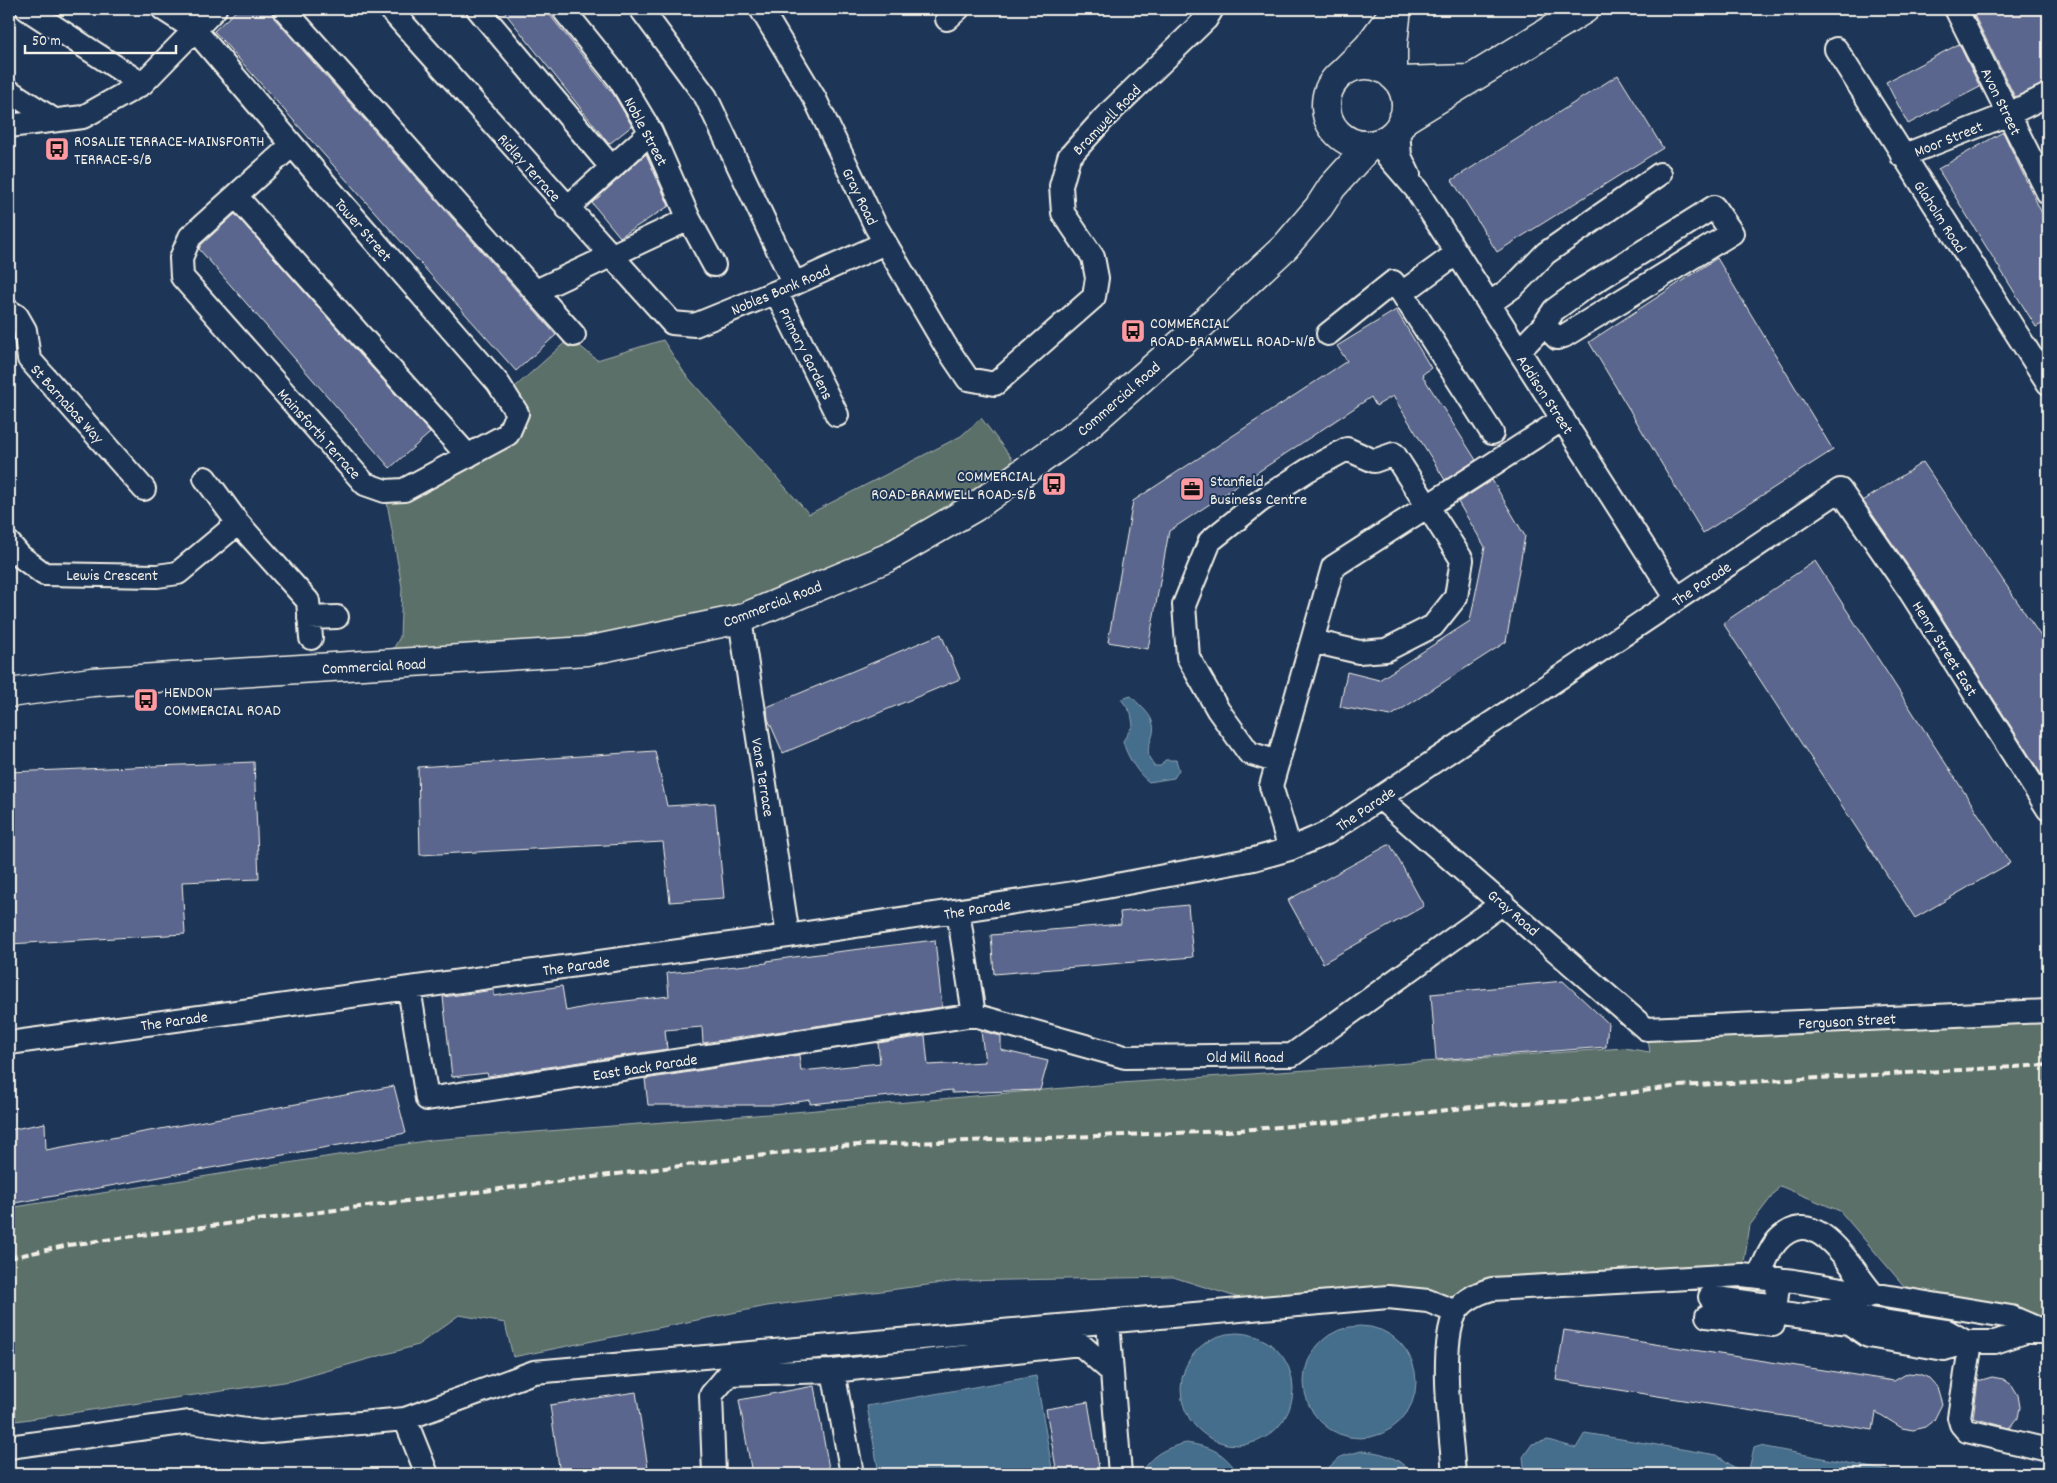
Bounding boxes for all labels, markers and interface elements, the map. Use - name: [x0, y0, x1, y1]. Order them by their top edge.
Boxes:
- scale bar: [25, 22, 176, 54]
- text: 50 m: [32, 31, 61, 53]
- street label: Avon Street: [1974, 64, 2026, 140]
- street label: Bramwell Road: [1068, 80, 1148, 161]
- street label: Noble Street: [617, 94, 673, 171]
- street label: Moor Street: [1911, 116, 1987, 164]
- street label: Ridley Terrace: [491, 129, 565, 208]
- place label: ROSALIE TERRACE-MAINSFORTH TERRACE-S/B: [74, 131, 265, 172]
- bus stop icon: ROSALIE TERRACE-MAINSFORTH TERRACE-S/B: [44, 136, 70, 162]
- street label: Gray Road: [835, 164, 883, 230]
- street label: Glaholm Road: [1907, 177, 1971, 258]
- street label: Tower Street: [328, 194, 396, 268]
- street label: Nobles Bank Road: [728, 260, 834, 323]
- street label: Primary Gardens: [772, 304, 838, 405]
- place label: COMMERCIAL ROAD-BRAMWELL ROAD-N/B: [1150, 313, 1316, 354]
- bus stop icon: COMMERCIAL ROAD-BRAMWELL ROAD-N/B: [1120, 318, 1146, 344]
- street label: Addison Street: [1510, 351, 1578, 440]
- street label: Commercial Road: [1073, 357, 1167, 443]
- street label: St Barnabas Way: [24, 360, 109, 450]
- street label: Mainsforth Terrace: [271, 384, 365, 485]
- place label: COMMERCIAL ROAD-BRAMWELL ROAD-S/B: [871, 466, 1036, 507]
- bus stop icon: COMMERCIAL ROAD-BRAMWELL ROAD-S/B: [1041, 471, 1067, 497]
- place label: Stanfield Business Centre: [1210, 471, 1307, 512]
- office icon: Stanfield Business Centre: [1179, 476, 1205, 502]
- street label: The Parade: [1668, 557, 1737, 613]
- street label: Lewis Crescent: [66, 565, 158, 588]
- street label: Commercial Road: [720, 576, 826, 635]
- street label: Henry Street East: [1905, 597, 1982, 702]
- street label: Commercial Road: [321, 653, 427, 682]
- place label: HENDON COMMERCIAL ROAD: [164, 682, 281, 723]
- bus stop icon: HENDON COMMERCIAL ROAD: [133, 687, 159, 713]
- street label: Vane Terrace: [744, 736, 779, 818]
- street label: The Parade: [1332, 782, 1401, 838]
- street label: Gray Road: [1482, 885, 1543, 943]
- street label: The Parade: [942, 894, 1012, 927]
- street label: The Parade: [541, 951, 611, 984]
- street label: The Parade: [139, 1006, 209, 1039]
- street label: Ferguson Street: [1798, 1008, 1897, 1037]
- street label: Old Mill Road: [1206, 1047, 1284, 1070]
- street label: East Back Parade: [591, 1049, 699, 1088]

